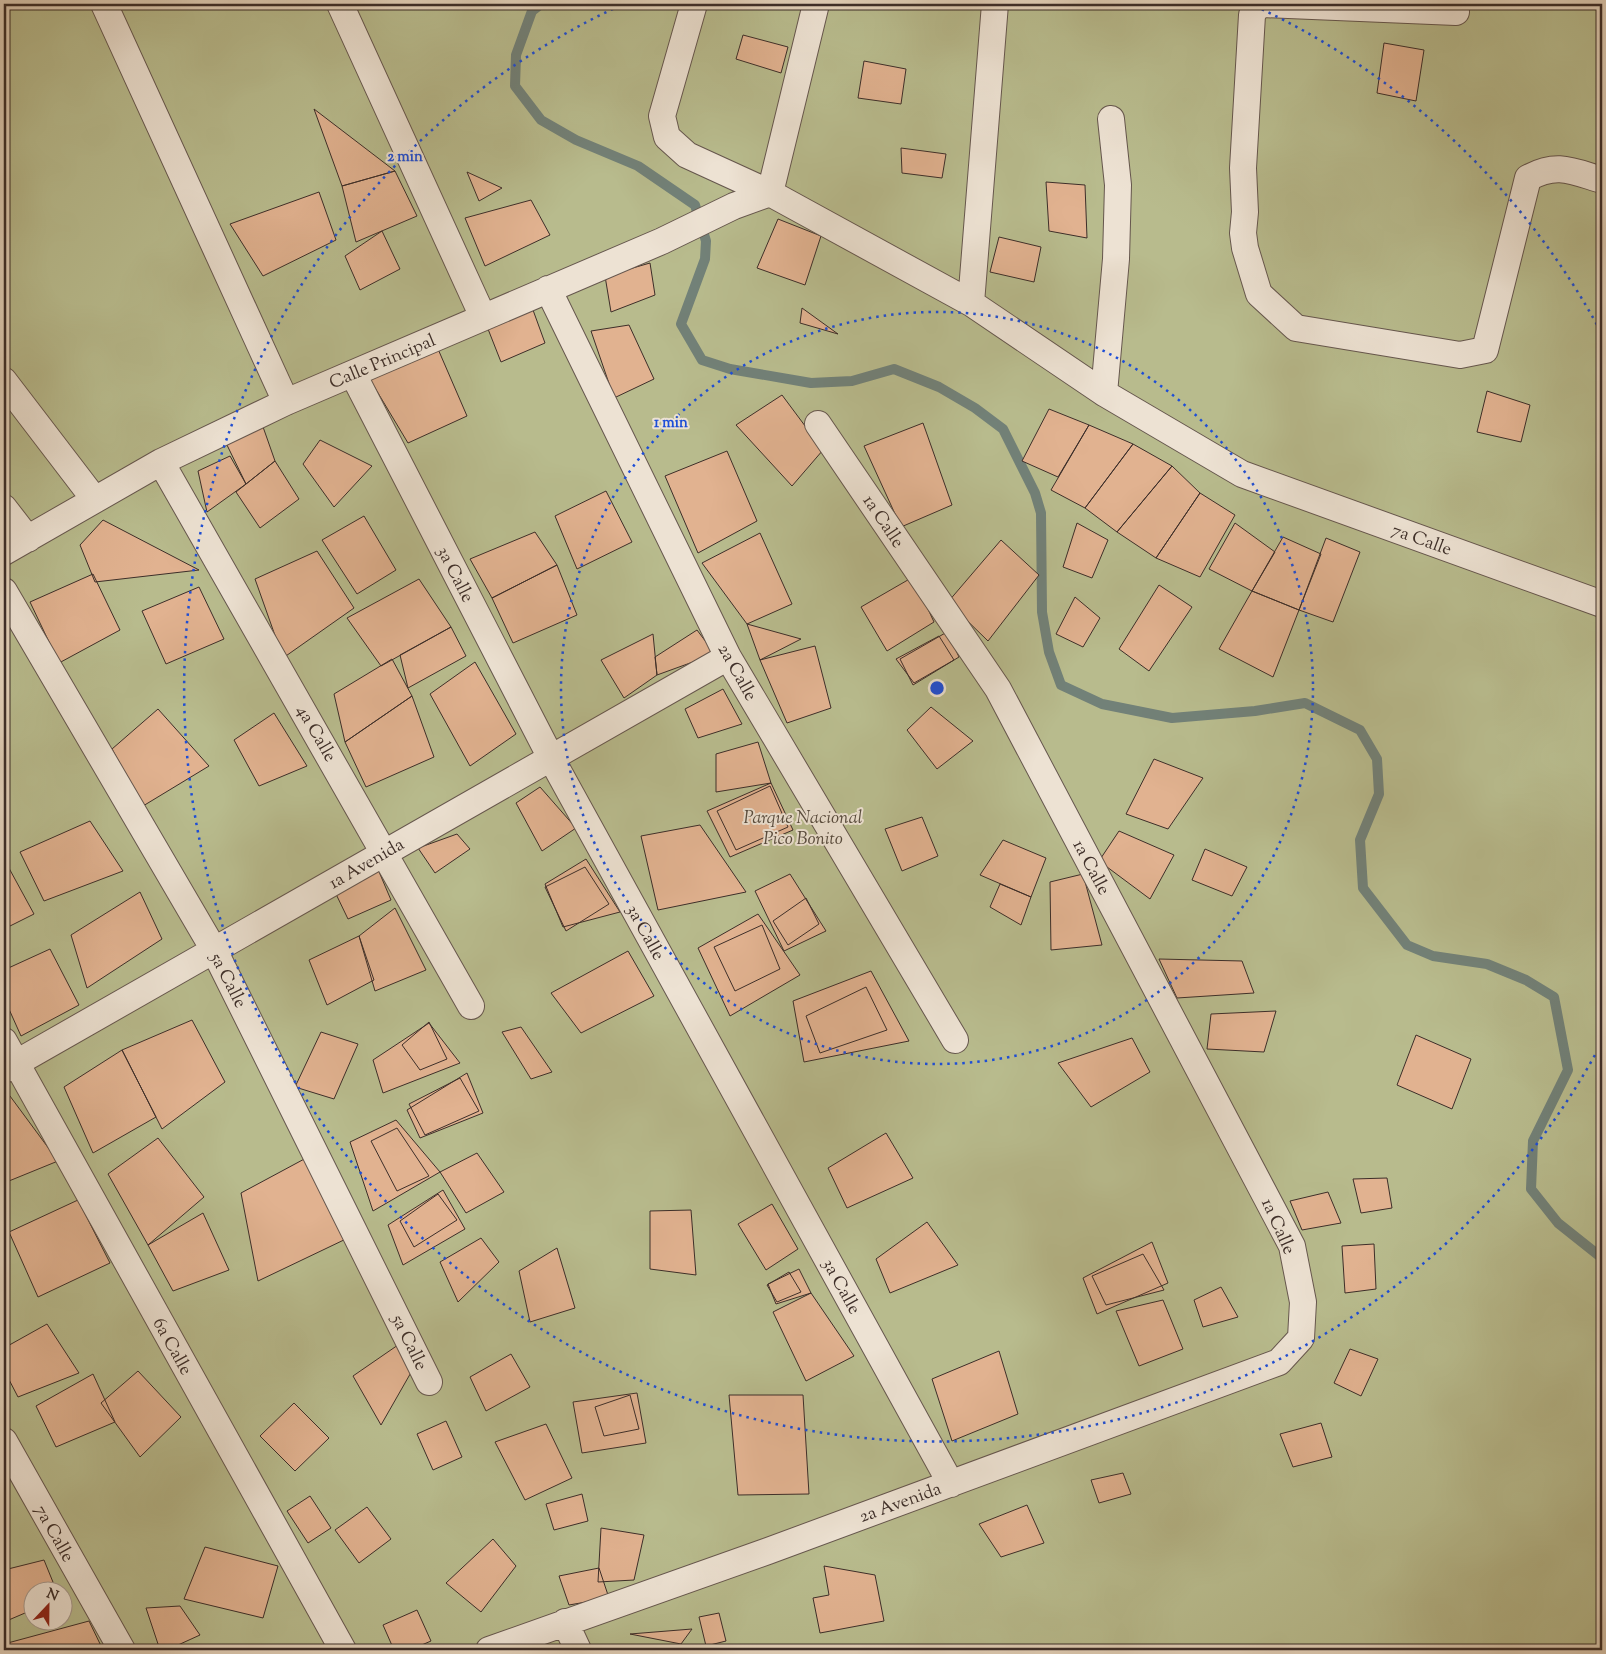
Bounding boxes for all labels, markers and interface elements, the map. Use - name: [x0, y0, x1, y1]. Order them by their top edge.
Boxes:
- text: 2 min: [387, 147, 423, 168]
- street label: Calle Principal: [326, 329, 440, 397]
- text: 1 min: [654, 413, 688, 434]
- street label: 1a Calle: [855, 490, 910, 554]
- street label: 7a Calle: [1388, 518, 1455, 564]
- street label: 3a Calle: [429, 542, 479, 608]
- street label: 2a Calle: [710, 640, 762, 706]
- centre of rings: [928, 679, 946, 697]
- street label: 4a Calle: [289, 701, 342, 767]
- park label: Parque Nacional Pico Bonito: [743, 806, 863, 853]
- street label: 1a Avenida: [324, 833, 410, 897]
- street label: 1a Calle: [1065, 836, 1116, 900]
- street label: 3a Calle: [618, 900, 670, 966]
- street label: 5a Calle: [202, 948, 252, 1013]
- street label: 1a Calle: [1253, 1195, 1301, 1259]
- street label: 3a Calle: [814, 1254, 866, 1320]
- street label: 5a Calle: [383, 1310, 433, 1375]
- street label: 6a Calle: [145, 1314, 198, 1380]
- street label: 2a Avenida: [856, 1477, 945, 1531]
- street label: 7a Calle: [27, 1501, 80, 1567]
- north arrow: [22, 1582, 72, 1632]
- text: N: [43, 1584, 61, 1607]

